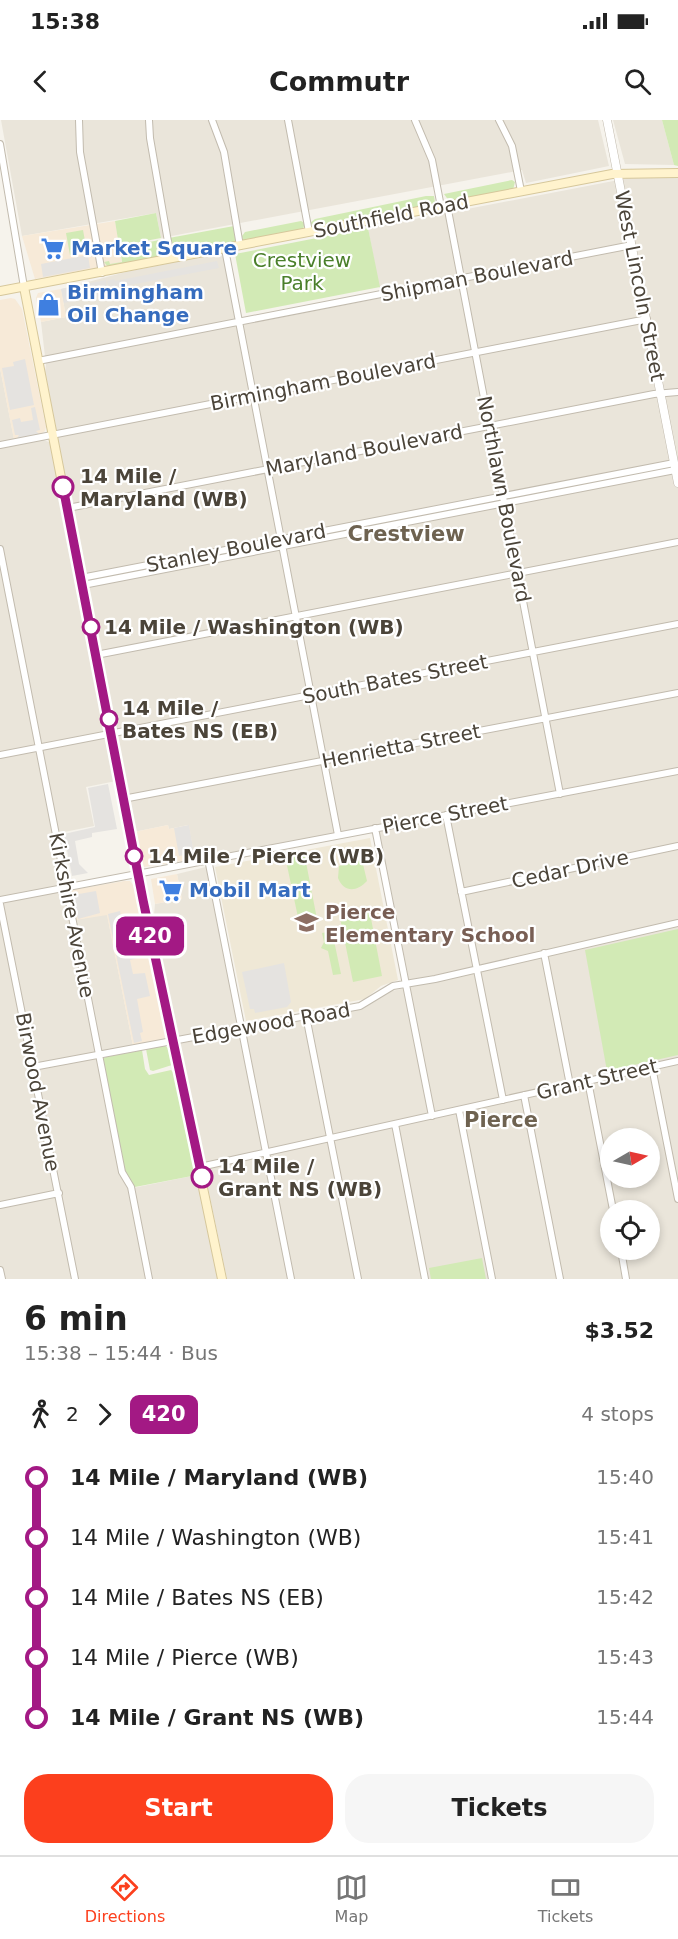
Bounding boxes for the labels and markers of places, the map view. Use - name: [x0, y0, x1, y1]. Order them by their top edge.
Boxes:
- supermarket icon: Market Square: [40, 235, 66, 261]
- place label: Market Square: [71, 236, 237, 260]
- place label: Birmingham Oil Change: [67, 280, 204, 327]
- shop icon: Birmingham Oil Change: [36, 291, 62, 317]
- place label: 14 Mile / Maryland (WB): [80, 464, 248, 511]
- marker: 14 Mile / Maryland (WB): [52, 476, 74, 498]
- place label: 14 Mile / Washington (WB): [104, 615, 404, 639]
- marker: 14 Mile / Washington (WB): [82, 618, 100, 636]
- place label: 14 Mile / Bates NS (EB): [122, 696, 278, 743]
- marker: 14 Mile / Bates NS (EB): [100, 710, 118, 728]
- place label: 14 Mile / Pierce (WB): [148, 844, 384, 868]
- marker: 14 Mile / Pierce (WB): [125, 847, 143, 865]
- supermarket icon: Mobil Mart: [158, 877, 184, 903]
- place label: Mobil Mart: [189, 878, 311, 902]
- place label: Pierce Elementary School: [325, 900, 535, 947]
- school or university icon: Pierce Elementary School: [294, 910, 320, 936]
- place label: 14 Mile / Grant NS (WB): [218, 1154, 382, 1201]
- marker: 14 Mile / Grant NS (WB): [191, 1166, 213, 1188]

